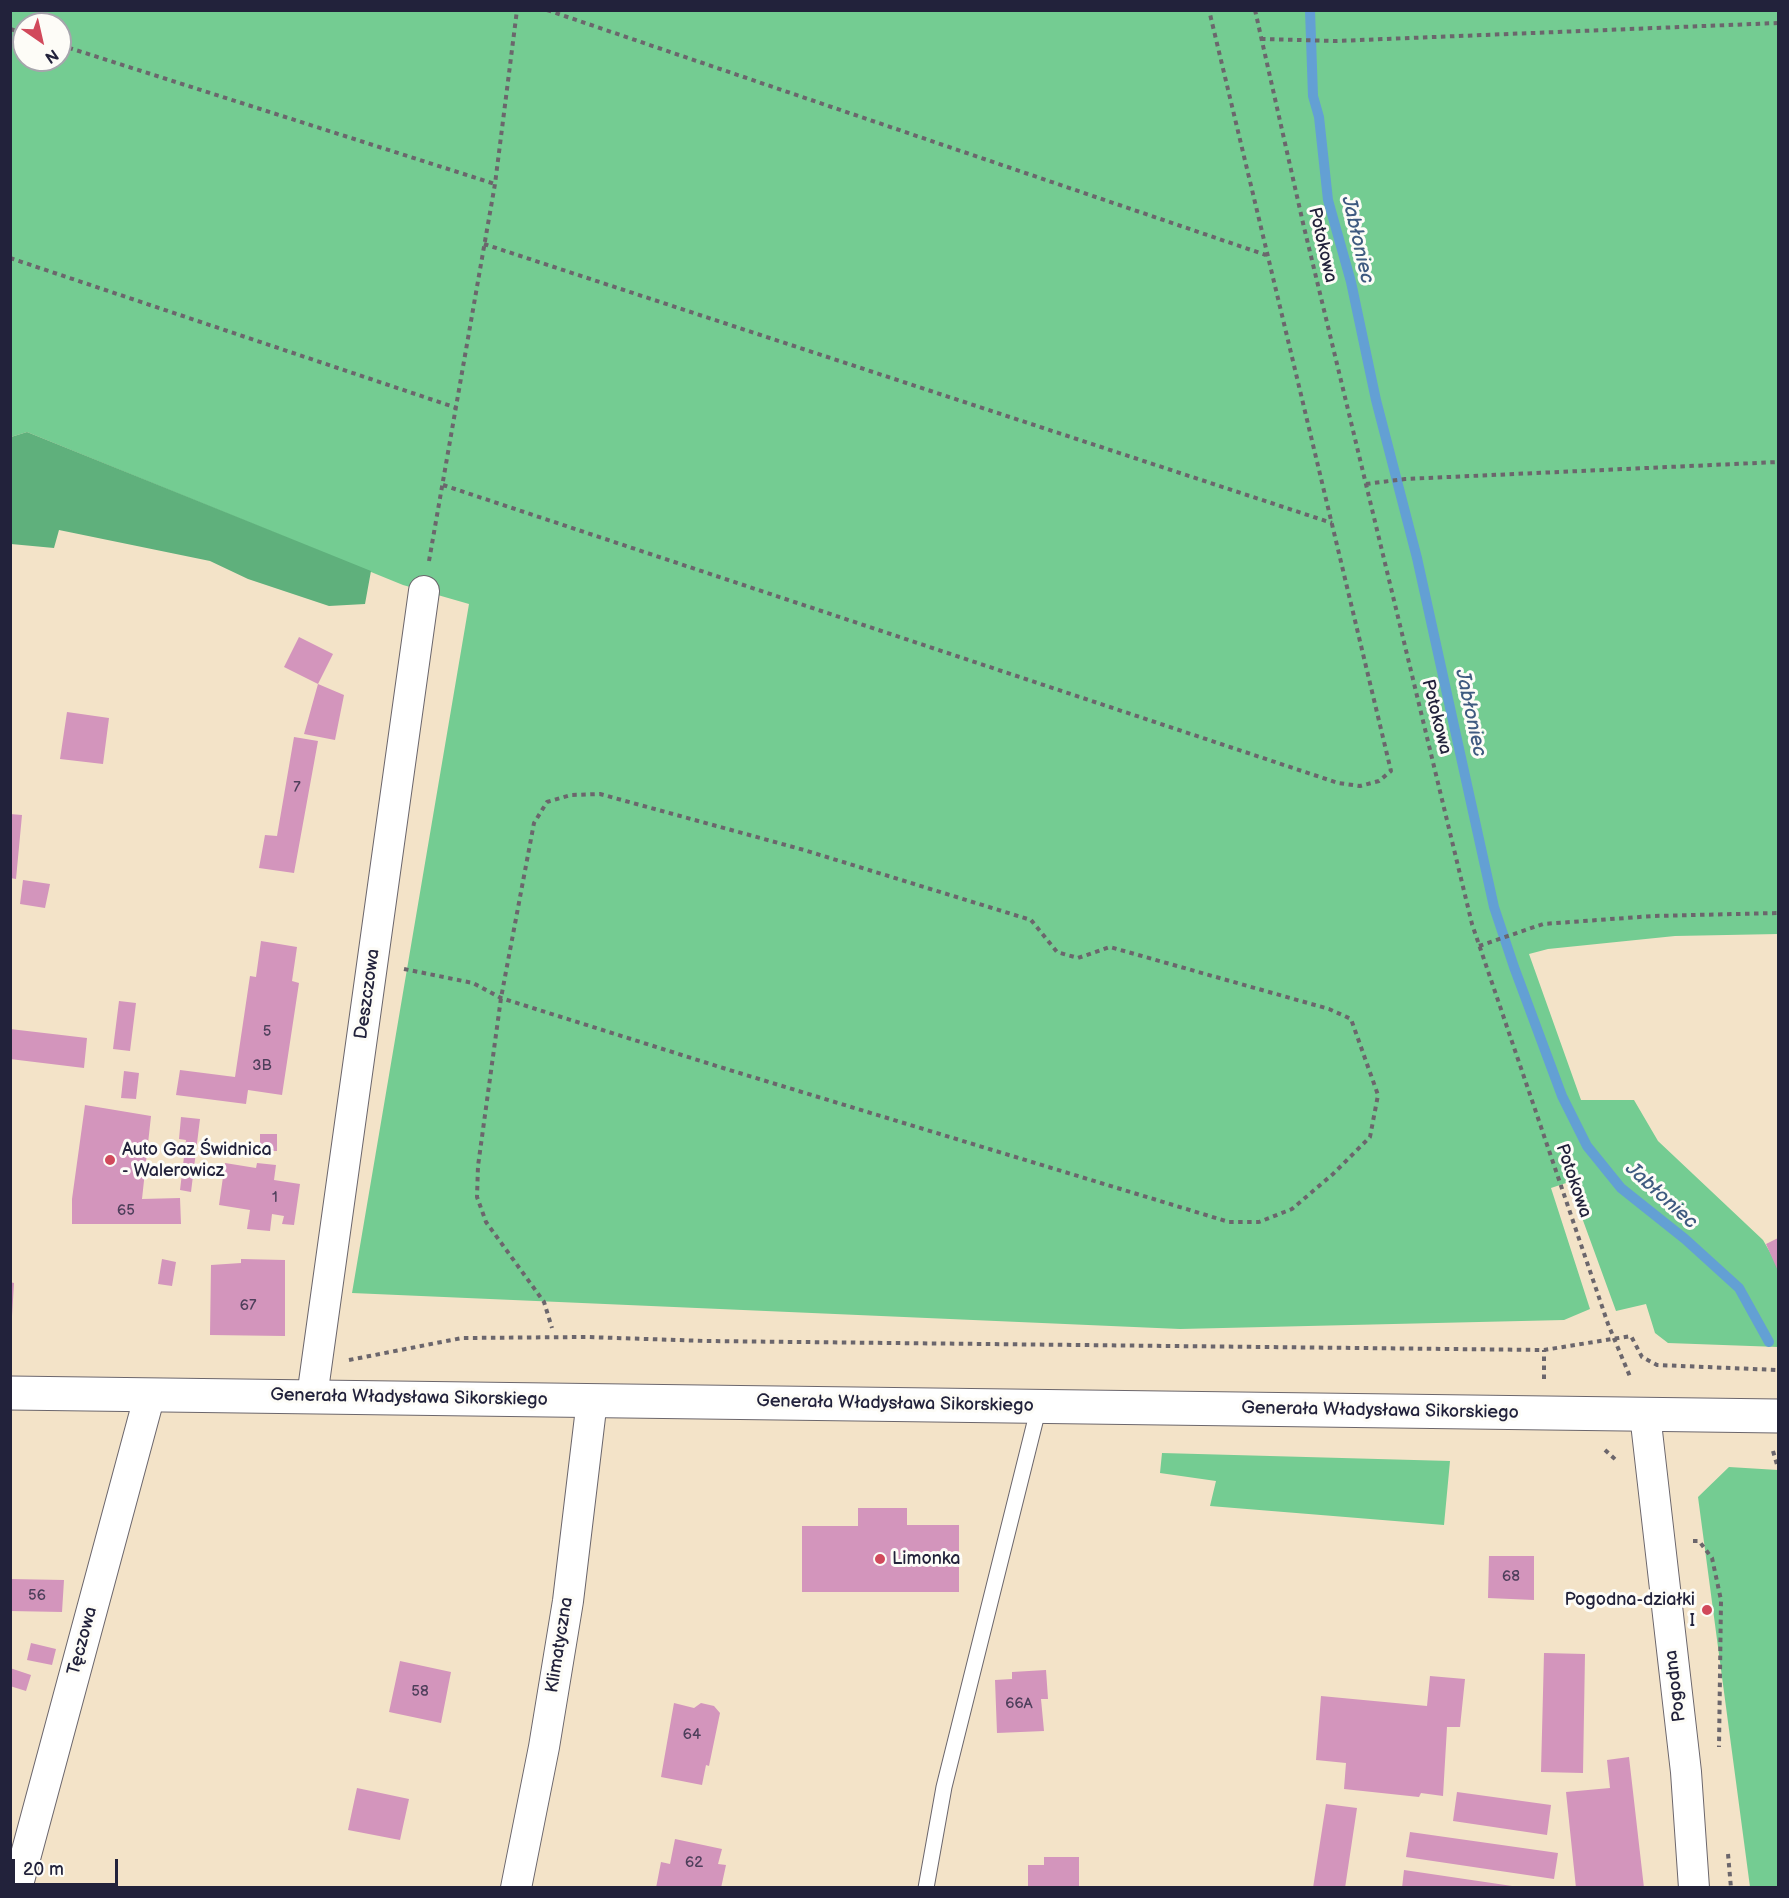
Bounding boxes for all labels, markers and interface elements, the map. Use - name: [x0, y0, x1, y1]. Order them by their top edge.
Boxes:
- north arrow: [12, 12, 72, 72]
- text: N: [41, 44, 62, 67]
- water label: Jabłoniec: [1335, 194, 1379, 286]
- street label: Potokowa: [1303, 205, 1341, 285]
- water label: Jabłoniec: [1449, 667, 1491, 759]
- street label: Potokowa: [1416, 677, 1456, 757]
- house number: 7: [293, 779, 301, 797]
- street label: Deszczowa: [351, 947, 385, 1041]
- house number: 5: [263, 1023, 271, 1041]
- house number: 3B: [252, 1057, 272, 1075]
- place label: Auto Gaz Świdnica - Walerowicz: [122, 1139, 272, 1182]
- street label: Potokowa: [1550, 1141, 1596, 1221]
- marker: Auto Gaz Świdnica - Walerowicz: [103, 1153, 117, 1167]
- water label: Jabłoniec: [1620, 1157, 1702, 1235]
- house number: 1: [272, 1189, 278, 1207]
- house number: 65: [117, 1202, 135, 1220]
- house number: 67: [240, 1297, 256, 1315]
- street label: Generała Władysława Sikorskiego: [270, 1385, 548, 1411]
- street label: Generała Władysława Sikorskiego: [756, 1391, 1034, 1417]
- street label: Generała Władysława Sikorskiego: [1241, 1398, 1519, 1424]
- place label: Limonka: [892, 1548, 961, 1570]
- marker: Limonka: [873, 1552, 887, 1566]
- house number: 68: [1502, 1568, 1520, 1586]
- house number: 56: [28, 1587, 46, 1605]
- place label: Pogodna-działki I: [1564, 1589, 1695, 1632]
- street label: Klimatyczna: [542, 1596, 578, 1694]
- marker: Pogodna-działki I: [1700, 1603, 1714, 1617]
- street label: Tęczowa: [64, 1604, 102, 1678]
- street label: Pogodna: [1661, 1649, 1691, 1723]
- house number: 58: [411, 1683, 429, 1701]
- house number: 66A: [1005, 1695, 1033, 1713]
- house number: 64: [683, 1726, 701, 1744]
- scale bar: [15, 1847, 122, 1885]
- house number: 62: [685, 1854, 703, 1872]
- text: 20 m: [23, 1859, 64, 1880]

